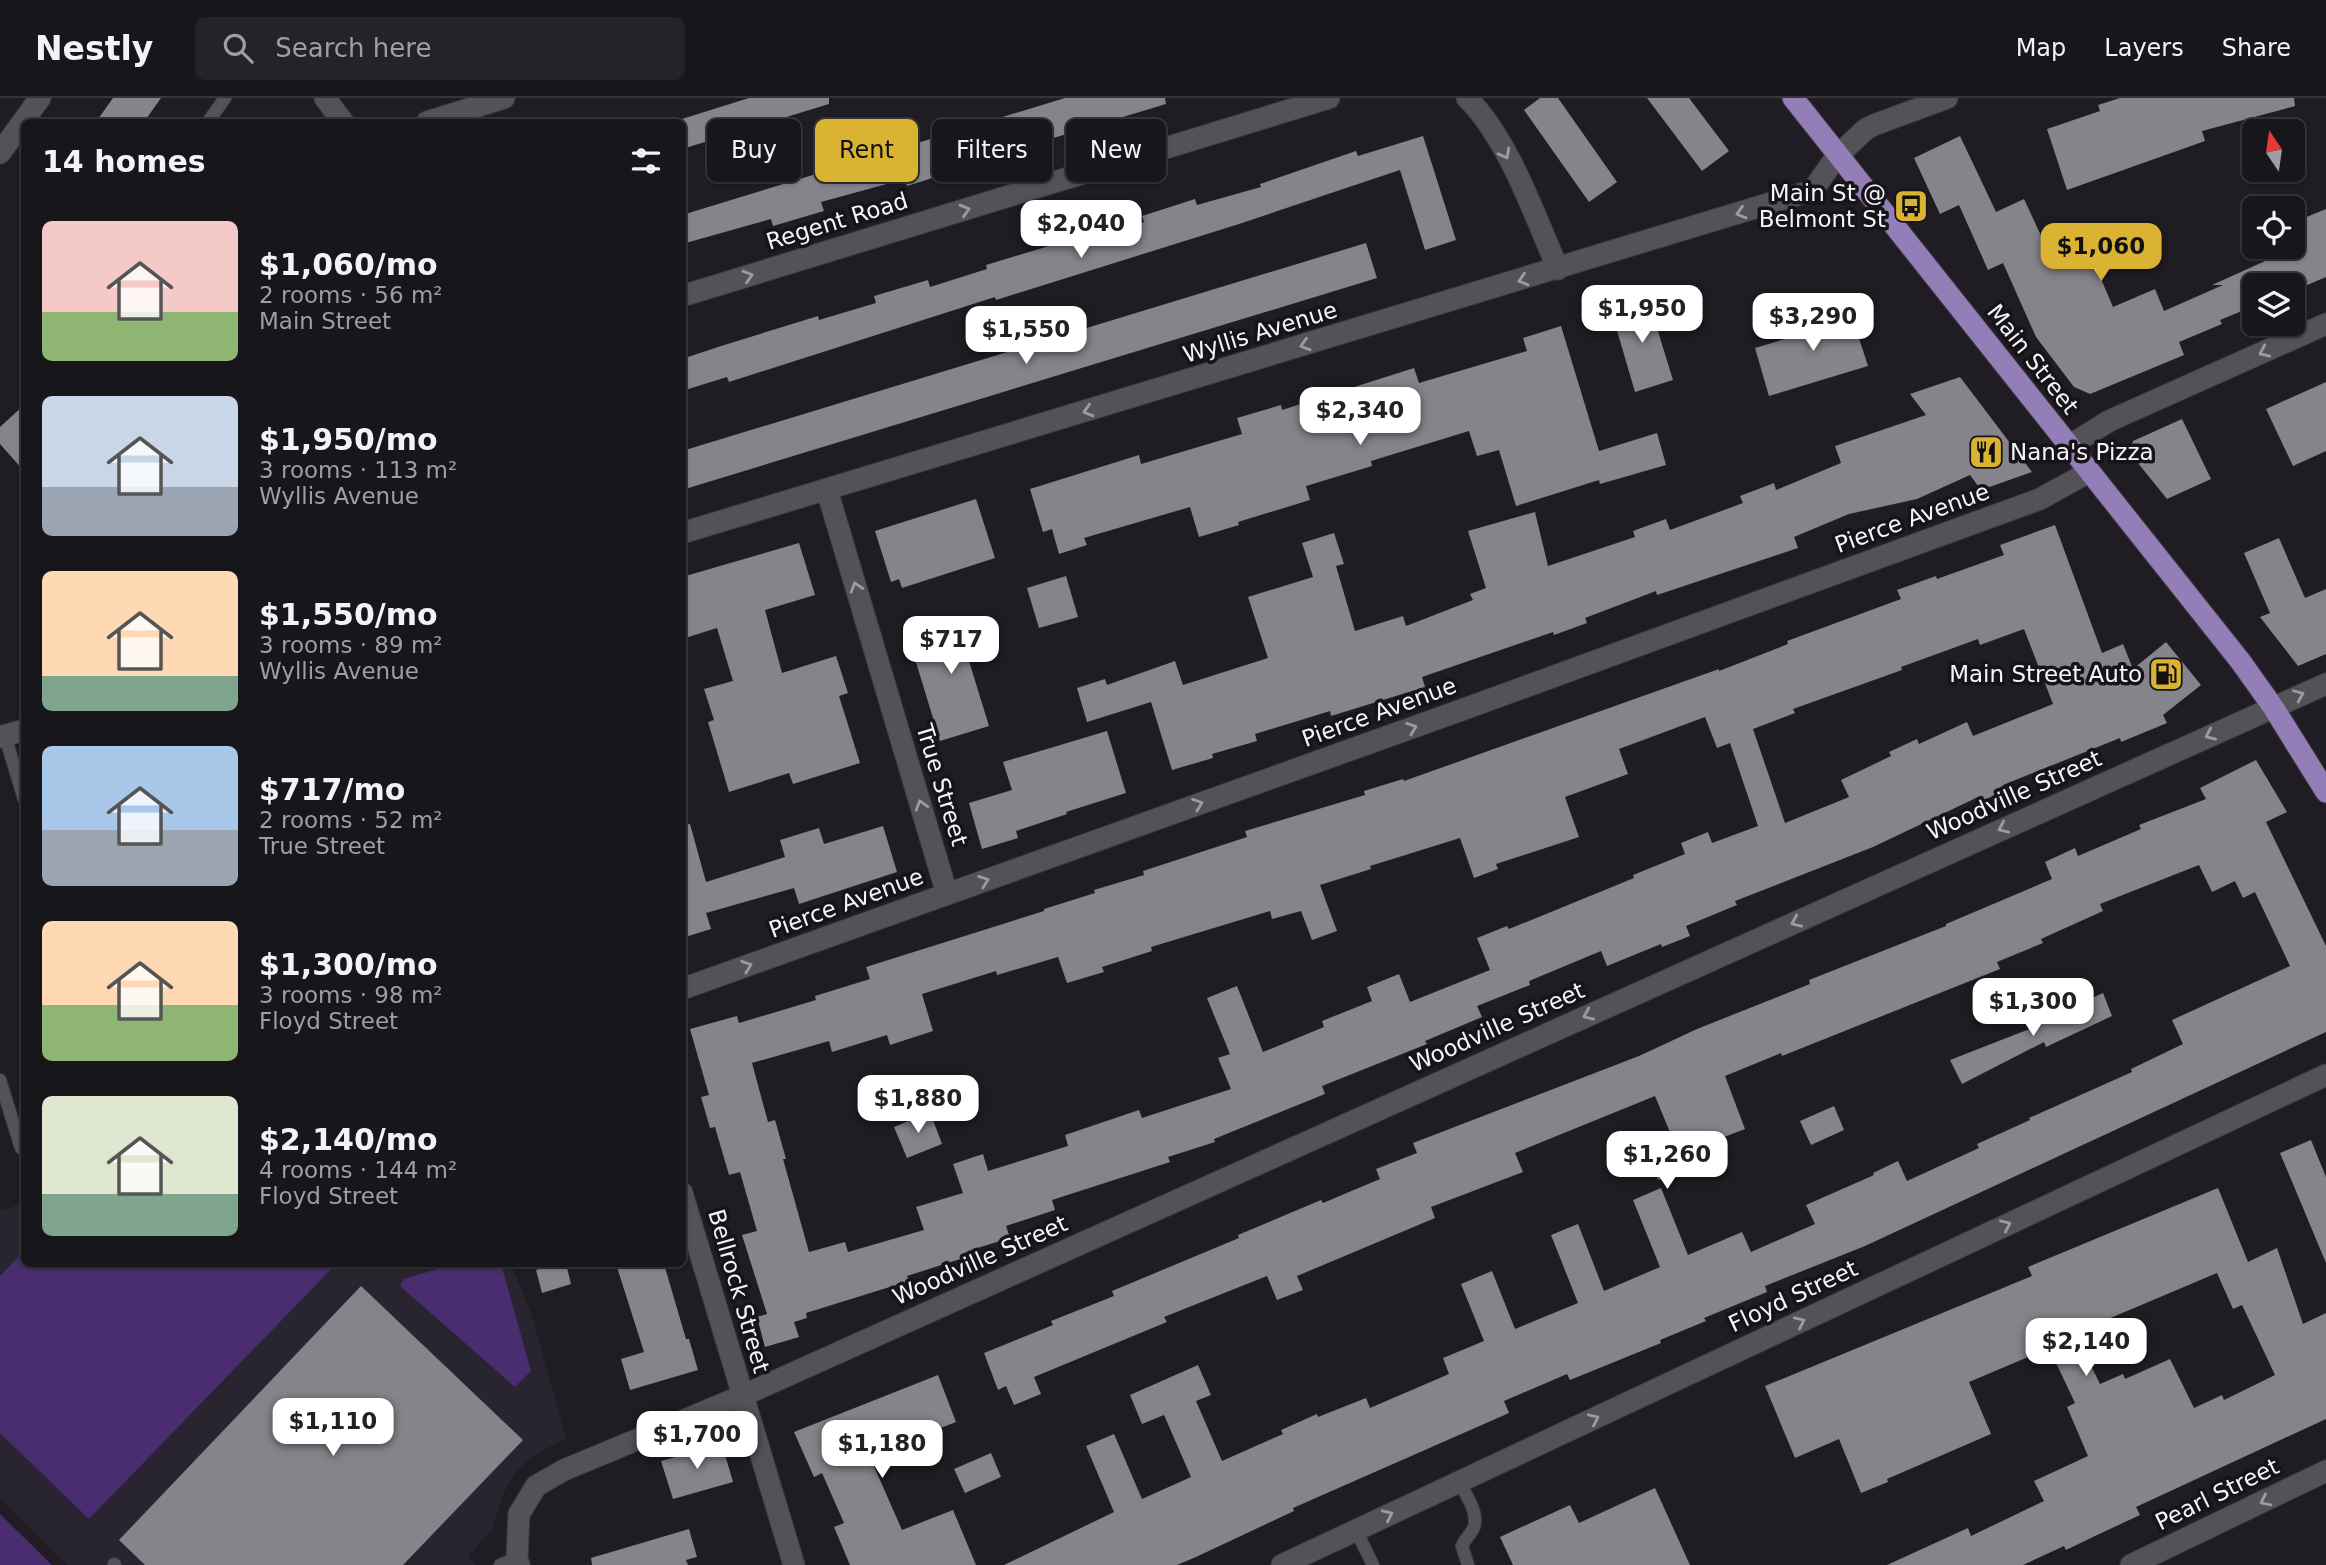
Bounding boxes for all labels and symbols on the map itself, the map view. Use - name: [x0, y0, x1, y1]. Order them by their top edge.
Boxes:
- north arrow: [2242, 119, 2305, 182]
- one-way arrow: [1497, 147, 1511, 159]
- place label: Main St @ Belmont St: [1759, 180, 1886, 232]
- street label: Regent Road: [763, 187, 911, 255]
- bus stop icon: Main St @ Belmont St: [1892, 187, 1930, 225]
- pin: $2,040: [1024, 200, 1138, 260]
- one-way arrow: [959, 203, 971, 218]
- one-way arrow: [1735, 204, 1747, 219]
- pin: $1,060: [2044, 223, 2158, 283]
- one-way arrow: [741, 270, 753, 285]
- one-way arrow: [1517, 271, 1529, 286]
- pin: $1,950: [1585, 286, 1699, 345]
- pin: $3,290: [1756, 294, 1870, 353]
- street label: Wyllis Avenue: [1180, 296, 1340, 368]
- street label: Main Street: [1982, 299, 2084, 419]
- pin: $1,550: [969, 306, 1083, 366]
- one-way arrow: [1300, 337, 1312, 352]
- one-way arrow: [2258, 344, 2271, 358]
- pin: $2,340: [1303, 388, 1417, 447]
- one-way arrow: [1082, 403, 1094, 418]
- restaurant icon: Nana's Pizza: [1967, 433, 2005, 471]
- place label: Nana's Pizza: [2010, 439, 2154, 465]
- street label: Pierce Avenue: [1831, 478, 1993, 558]
- one-way arrow: [850, 581, 865, 593]
- pin: $717: [910, 616, 992, 676]
- fuel station icon: Main Street Auto: [2147, 655, 2185, 693]
- place label: Main Street Auto: [1949, 661, 2142, 687]
- street label: Pierce Avenue: [1298, 672, 1460, 752]
- one-way arrow: [2292, 689, 2305, 703]
- street label: True Street: [911, 720, 973, 849]
- one-way arrow: [1406, 722, 1418, 736]
- one-way arrow: [2205, 727, 2218, 741]
- street label: Woodville Street: [1923, 745, 2105, 845]
- one-way arrow: [1192, 799, 1204, 813]
- one-way arrow: [915, 800, 930, 812]
- one-way arrow: [1998, 820, 2010, 834]
- street label: Pierce Avenue: [765, 863, 927, 943]
- one-way arrow: [978, 875, 990, 889]
- one-way arrow: [1790, 914, 1803, 928]
- one-way arrow: [740, 960, 752, 974]
- street label: Woodville Street: [1406, 977, 1588, 1077]
- pin: $1,300: [1976, 978, 2090, 1038]
- one-way arrow: [1583, 1007, 1595, 1021]
- pin: $1,880: [861, 1076, 975, 1135]
- pin: $1,260: [1610, 1132, 1724, 1191]
- street label: Bellrock Street: [703, 1206, 775, 1376]
- street label: Woodville Street: [889, 1210, 1071, 1310]
- one-way arrow: [1998, 1220, 2011, 1234]
- street label: Floyd Street: [1724, 1255, 1862, 1337]
- one-way arrow: [1793, 1316, 1805, 1330]
- pin: $2,140: [2029, 1318, 2143, 1378]
- pin: $1,110: [276, 1398, 390, 1458]
- pin: $1,700: [640, 1412, 754, 1471]
- one-way arrow: [1587, 1413, 1599, 1427]
- pin: $1,180: [825, 1420, 939, 1480]
- street label: Pearl Street: [2151, 1453, 2283, 1535]
- one-way arrow: [2259, 1492, 2272, 1506]
- one-way arrow: [1381, 1509, 1393, 1523]

